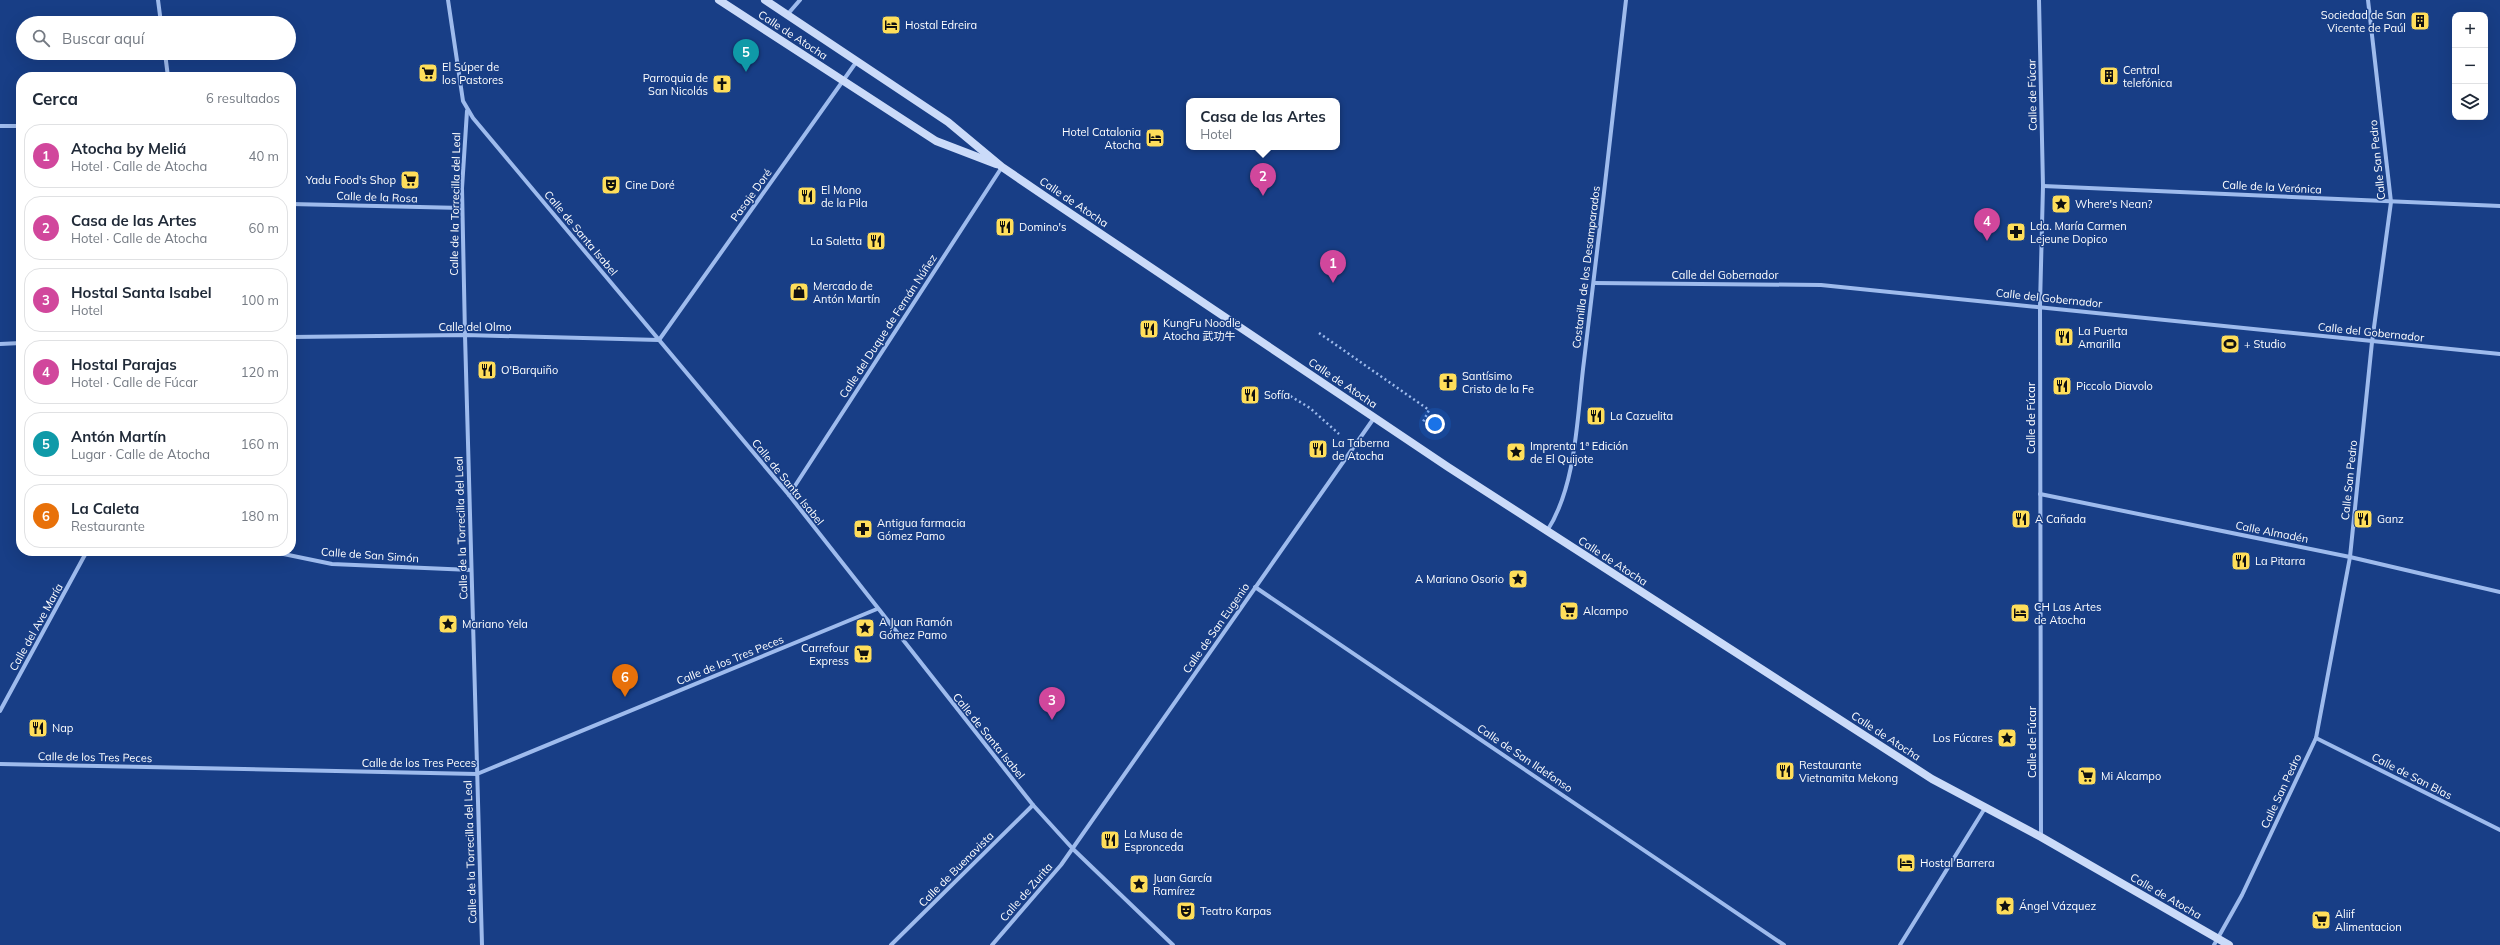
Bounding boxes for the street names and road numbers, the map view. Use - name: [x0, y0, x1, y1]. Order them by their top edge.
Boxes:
- street label: Calle de Atocha: [756, 7, 830, 63]
- street label: Calle de Fúcar: [2024, 59, 2040, 131]
- street label: Calle San Pedro: [2366, 119, 2388, 201]
- street label: Calle de la Torrecilla del Leal: [447, 132, 463, 276]
- street label: Pasaje Doré: [727, 166, 775, 224]
- street label: Calle de Atocha: [1037, 174, 1111, 230]
- street label: Calle de la Verónica: [2222, 177, 2322, 197]
- street label: Costanilla de los Desamparados: [1569, 185, 1603, 349]
- street label: Calle de Santa Isabel: [541, 188, 621, 278]
- street label: Calle de la Rosa: [336, 189, 418, 205]
- street label: Calle del Duque de Fernán Núñez: [836, 251, 940, 401]
- street label: Calle del Gobernador: [1672, 268, 1778, 282]
- street label: Calle del Gobernador: [1995, 285, 2103, 311]
- street label: Calle del Gobernador: [2317, 319, 2425, 345]
- street label: Calle del Olmo: [438, 320, 512, 334]
- street label: Calle de Atocha: [1306, 355, 1380, 411]
- street label: Calle de Fúcar: [2024, 382, 2038, 454]
- street label: Calle de Santa Isabel: [749, 436, 827, 528]
- street label: Calle San Pedro: [2338, 439, 2360, 521]
- street label: Calle de la Torrecilla del Leal: [451, 456, 471, 600]
- street label: Calle Almadén: [2234, 518, 2310, 546]
- street label: Calle de Atocha: [1576, 533, 1650, 589]
- street label: Calle de San Simón: [321, 545, 419, 565]
- street label: Calle de San Eugenio: [1180, 580, 1252, 676]
- street label: Calle del Ave María: [6, 581, 66, 673]
- street label: Calle de los Tres Peces: [674, 632, 786, 688]
- street label: Calle de Santa Isabel: [950, 690, 1028, 782]
- street label: Calle de Fúcar: [2025, 706, 2039, 778]
- street label: Calle de Atocha: [1849, 708, 1923, 764]
- street label: Calle de San Ildefonso: [1475, 721, 1575, 795]
- street label: Calle de los Tres Peces: [38, 749, 152, 765]
- street label: Calle de San Blas: [2369, 750, 2455, 802]
- street label: Calle San Pedro: [2258, 752, 2304, 830]
- street label: Calle de los Tres Peces: [362, 756, 476, 770]
- street label: Calle de la Torrecilla del Leal: [460, 780, 480, 924]
- street label: Calle de Buenavista: [915, 828, 997, 910]
- street label: Calle de Zurita: [997, 860, 1055, 924]
- street label: Calle de Atocha: [2128, 870, 2204, 922]

